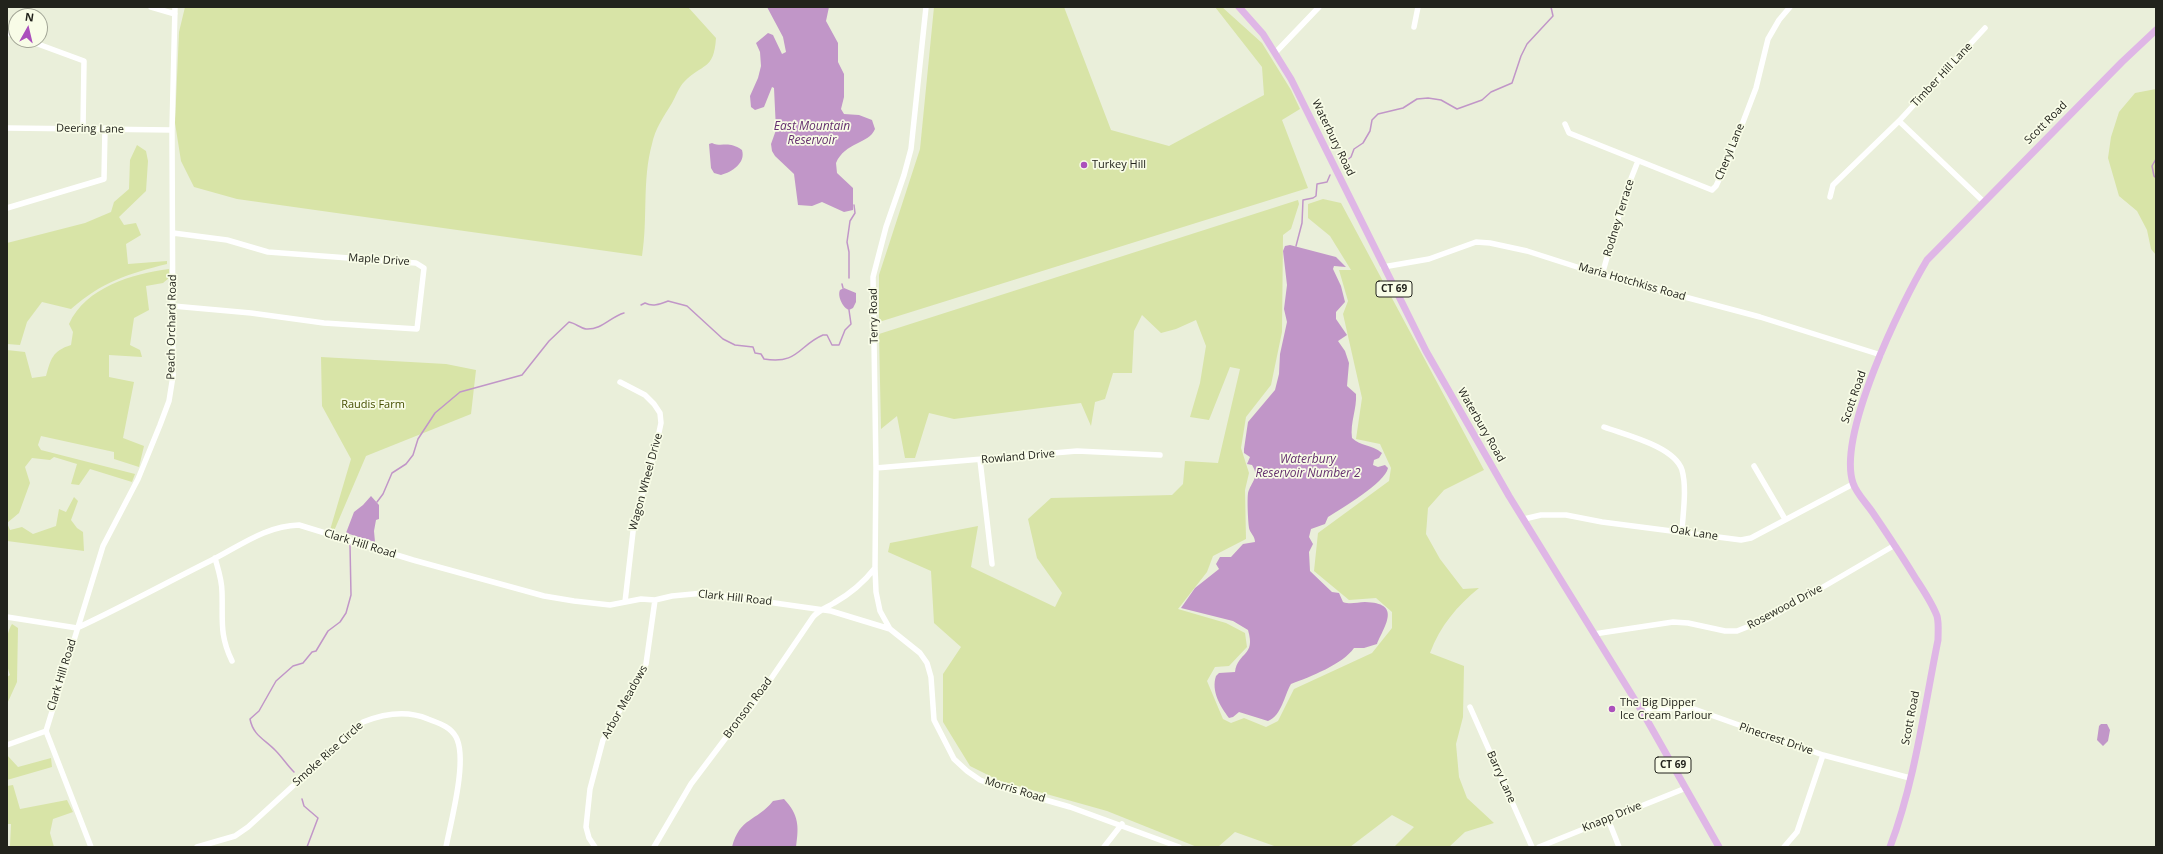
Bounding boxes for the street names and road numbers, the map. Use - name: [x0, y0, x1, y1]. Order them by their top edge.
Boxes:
- street label: Timber Hill Lane: [1909, 40, 1975, 110]
- street label: Waterbury Road: [1309, 98, 1357, 178]
- street label: Scott Road: [2022, 99, 2070, 147]
- street label: Deering Lane: [56, 122, 124, 136]
- street label: Cheryl Lane: [1713, 122, 1747, 182]
- street label: Rodney Terrace: [1601, 178, 1637, 258]
- street label: Maple Drive: [348, 251, 410, 269]
- street label: Maria Hotchkiss Road: [1577, 260, 1687, 304]
- street label: Peach Orchard Road: [164, 274, 180, 380]
- road number: CT 69: [1376, 281, 1412, 297]
- street label: Terry Road: [867, 288, 881, 344]
- street label: Scott Road: [1839, 369, 1869, 425]
- street label: Waterbury Road: [1454, 386, 1508, 464]
- street label: Wagon Wheel Drive: [627, 432, 665, 532]
- street label: Rowland Drive: [981, 447, 1055, 467]
- street label: Oak Lane: [1669, 523, 1719, 543]
- street label: Clark Hill Road: [322, 527, 398, 561]
- street label: Rosewood Drive: [1745, 582, 1825, 632]
- street label: Clark Hill Road: [697, 588, 773, 608]
- street label: Clark Hill Road: [45, 637, 79, 713]
- street label: Arbor Meadows: [599, 663, 651, 741]
- street label: Bronson Road: [721, 675, 775, 741]
- street label: Scott Road: [1899, 690, 1923, 746]
- street label: Smoke Rise Circle: [290, 719, 366, 789]
- street label: Pinecrest Drive: [1737, 720, 1815, 758]
- street label: Barry Lane: [1484, 749, 1518, 805]
- road number: CT 69: [1655, 757, 1691, 773]
- street label: Morris Road: [983, 775, 1047, 805]
- street label: Knapp Drive: [1580, 799, 1644, 835]

